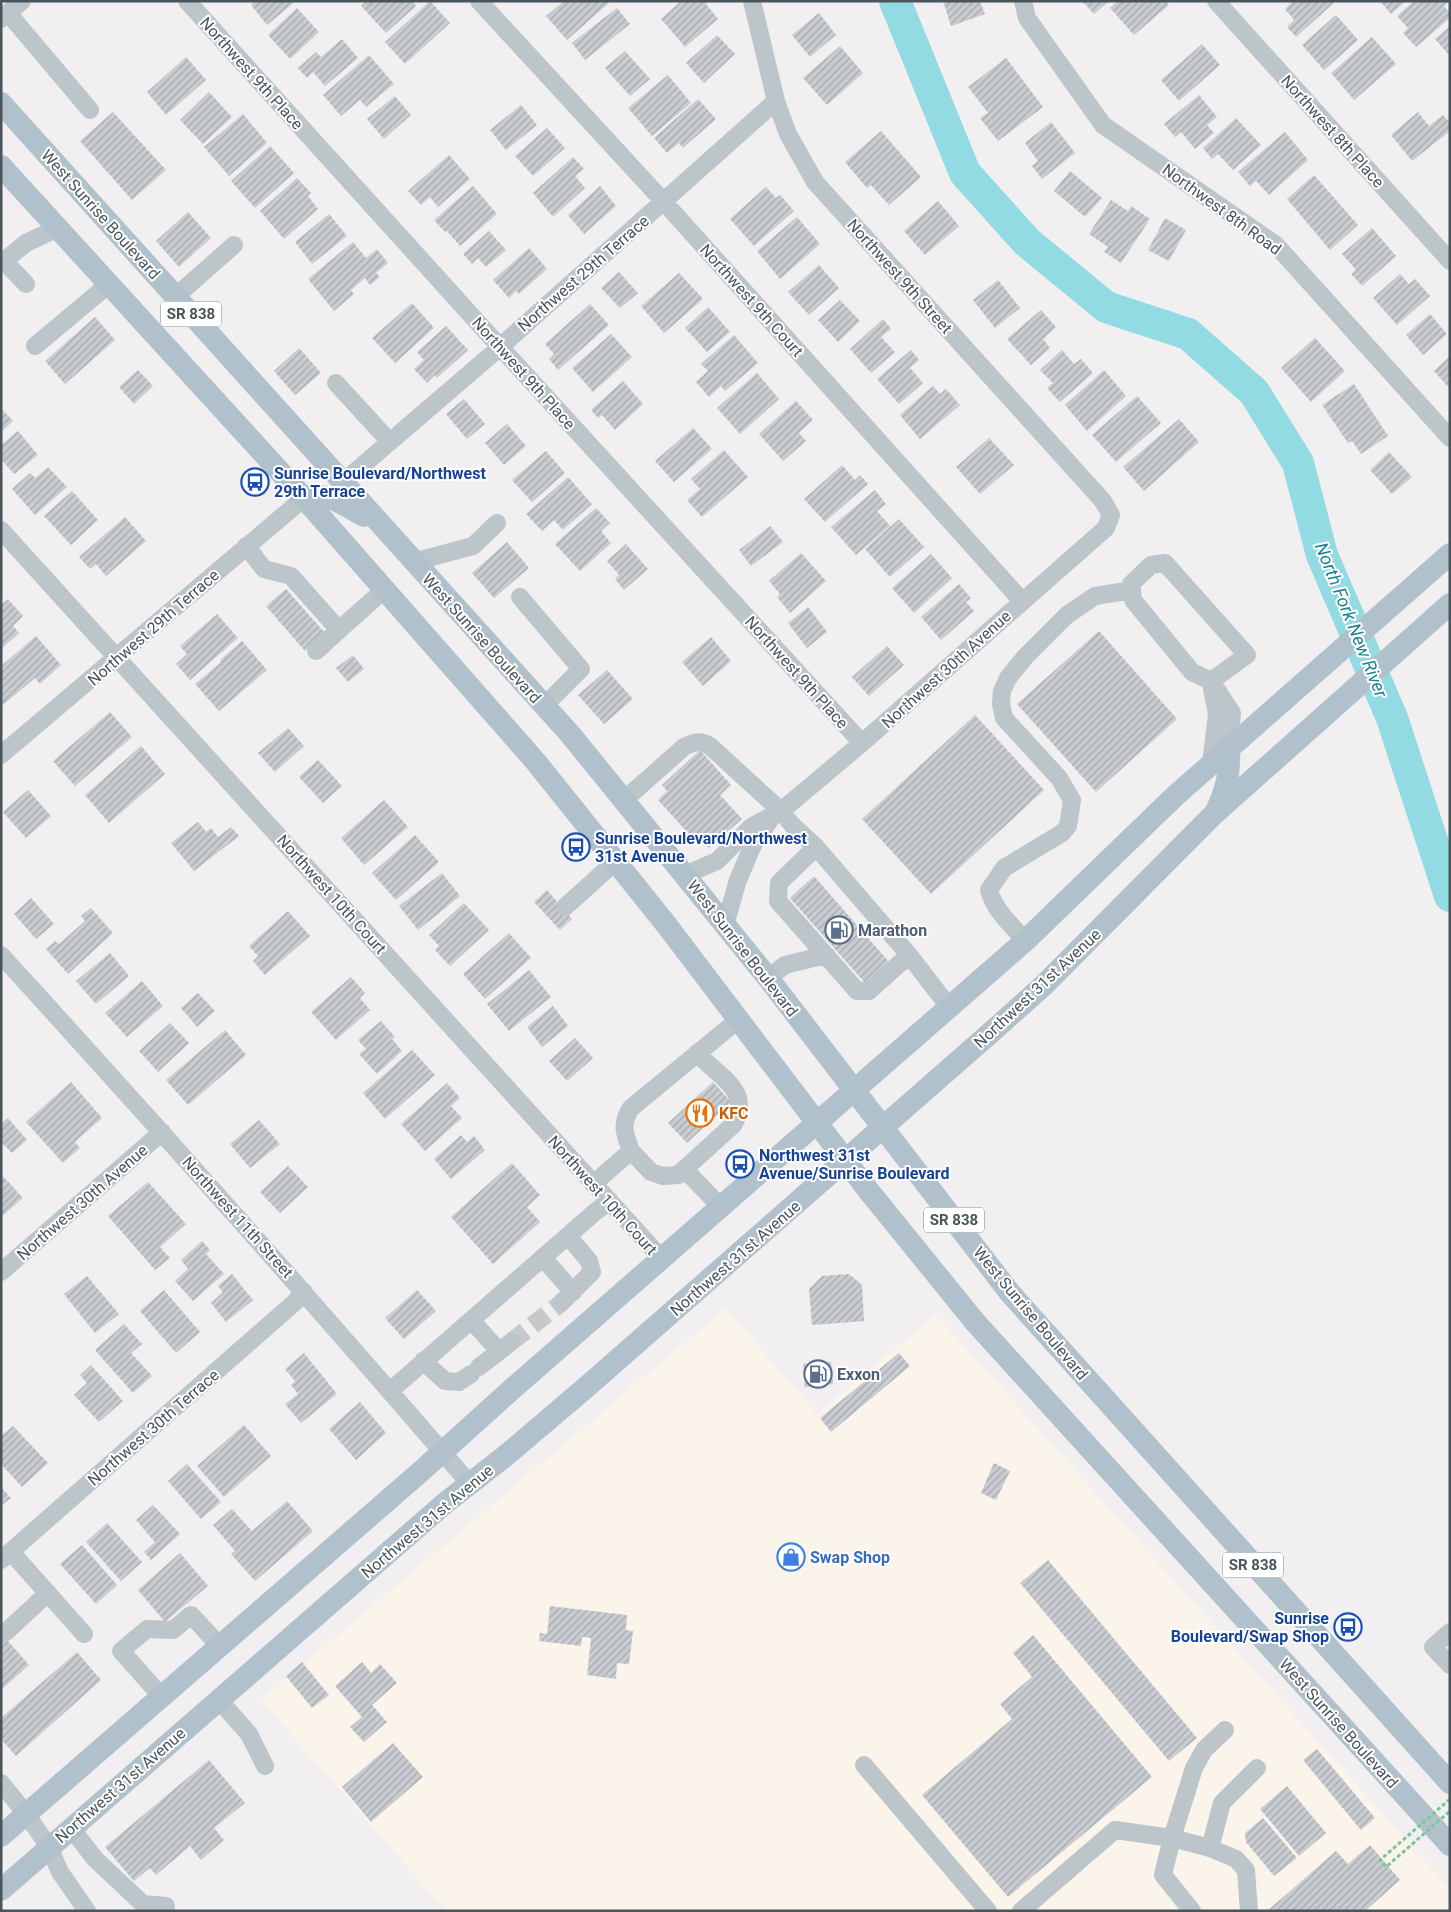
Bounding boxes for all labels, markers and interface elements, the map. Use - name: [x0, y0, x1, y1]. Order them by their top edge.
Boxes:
- street label: Northwest 9th Place: [196, 13, 307, 134]
- street label: Northwest 8th Place: [1277, 71, 1388, 192]
- street label: West Sunrise Boulevard: [37, 146, 164, 283]
- street label: Northwest 8th Road: [1159, 160, 1285, 259]
- street label: Northwest 29th Terrace: [514, 211, 653, 335]
- street label: Northwest 9th Street: [843, 215, 956, 338]
- street label: Northwest 9th Court: [696, 240, 807, 360]
- road number: SR 838: [161, 302, 221, 326]
- street label: Northwest 9th Place: [468, 313, 579, 434]
- place label: Sunrise Boulevard/Northwest 29th Terrace: [274, 464, 486, 501]
- bus stop icon: Sunrise Boulevard/Northwest 29th Terrace: [240, 467, 270, 497]
- water label: North Fork New River: [1311, 539, 1392, 701]
- street label: Northwest 29th Terrace: [84, 565, 223, 689]
- street label: West Sunrise Boulevard: [418, 570, 545, 707]
- street label: Northwest 30th Avenue: [878, 607, 1015, 732]
- street label: Northwest 9th Place: [741, 612, 852, 733]
- place label: Sunrise Boulevard/Northwest 31st Avenue: [595, 829, 807, 866]
- street label: Northwest 10th Court: [273, 831, 390, 958]
- bus stop icon: Sunrise Boulevard/Northwest 31st Avenue: [561, 832, 591, 862]
- street label: West Sunrise Boulevard: [683, 876, 802, 1020]
- fuel station icon: Marathon: [824, 915, 854, 945]
- place label: Marathon: [858, 921, 927, 940]
- street label: Northwest 31st Avenue: [970, 925, 1105, 1052]
- restaurant icon: KFC: [685, 1098, 715, 1128]
- place label: KFC: [719, 1104, 748, 1123]
- street label: Northwest 10th Court: [544, 1132, 661, 1259]
- street label: Northwest 30th Avenue: [13, 1141, 151, 1264]
- place label: Northwest 31st Avenue/Sunrise Boulevard: [759, 1146, 949, 1183]
- bus stop icon: Northwest 31st Avenue/Sunrise Boulevard: [725, 1149, 755, 1179]
- street label: Northwest 11th Street: [178, 1153, 297, 1282]
- street label: Northwest 31st Avenue: [666, 1197, 804, 1320]
- road number: SR 838: [924, 1208, 984, 1232]
- street label: West Sunrise Boulevard: [969, 1243, 1092, 1384]
- fuel station icon: Exxon: [803, 1359, 833, 1389]
- street label: Northwest 30th Terrace: [84, 1365, 223, 1489]
- place label: Exxon: [837, 1365, 880, 1384]
- street label: Northwest 31st Avenue: [358, 1461, 497, 1582]
- shop icon: Swap Shop: [776, 1542, 806, 1572]
- place label: Swap Shop: [810, 1548, 890, 1567]
- road number: SR 838: [1223, 1552, 1283, 1578]
- place label: Sunrise Boulevard/Swap Shop: [1171, 1609, 1329, 1646]
- bus stop icon: Sunrise Boulevard/Swap Shop: [1333, 1612, 1363, 1642]
- street label: West Sunrise Boulevard: [1275, 1655, 1402, 1792]
- street label: Northwest 31st Avenue: [51, 1724, 189, 1847]

